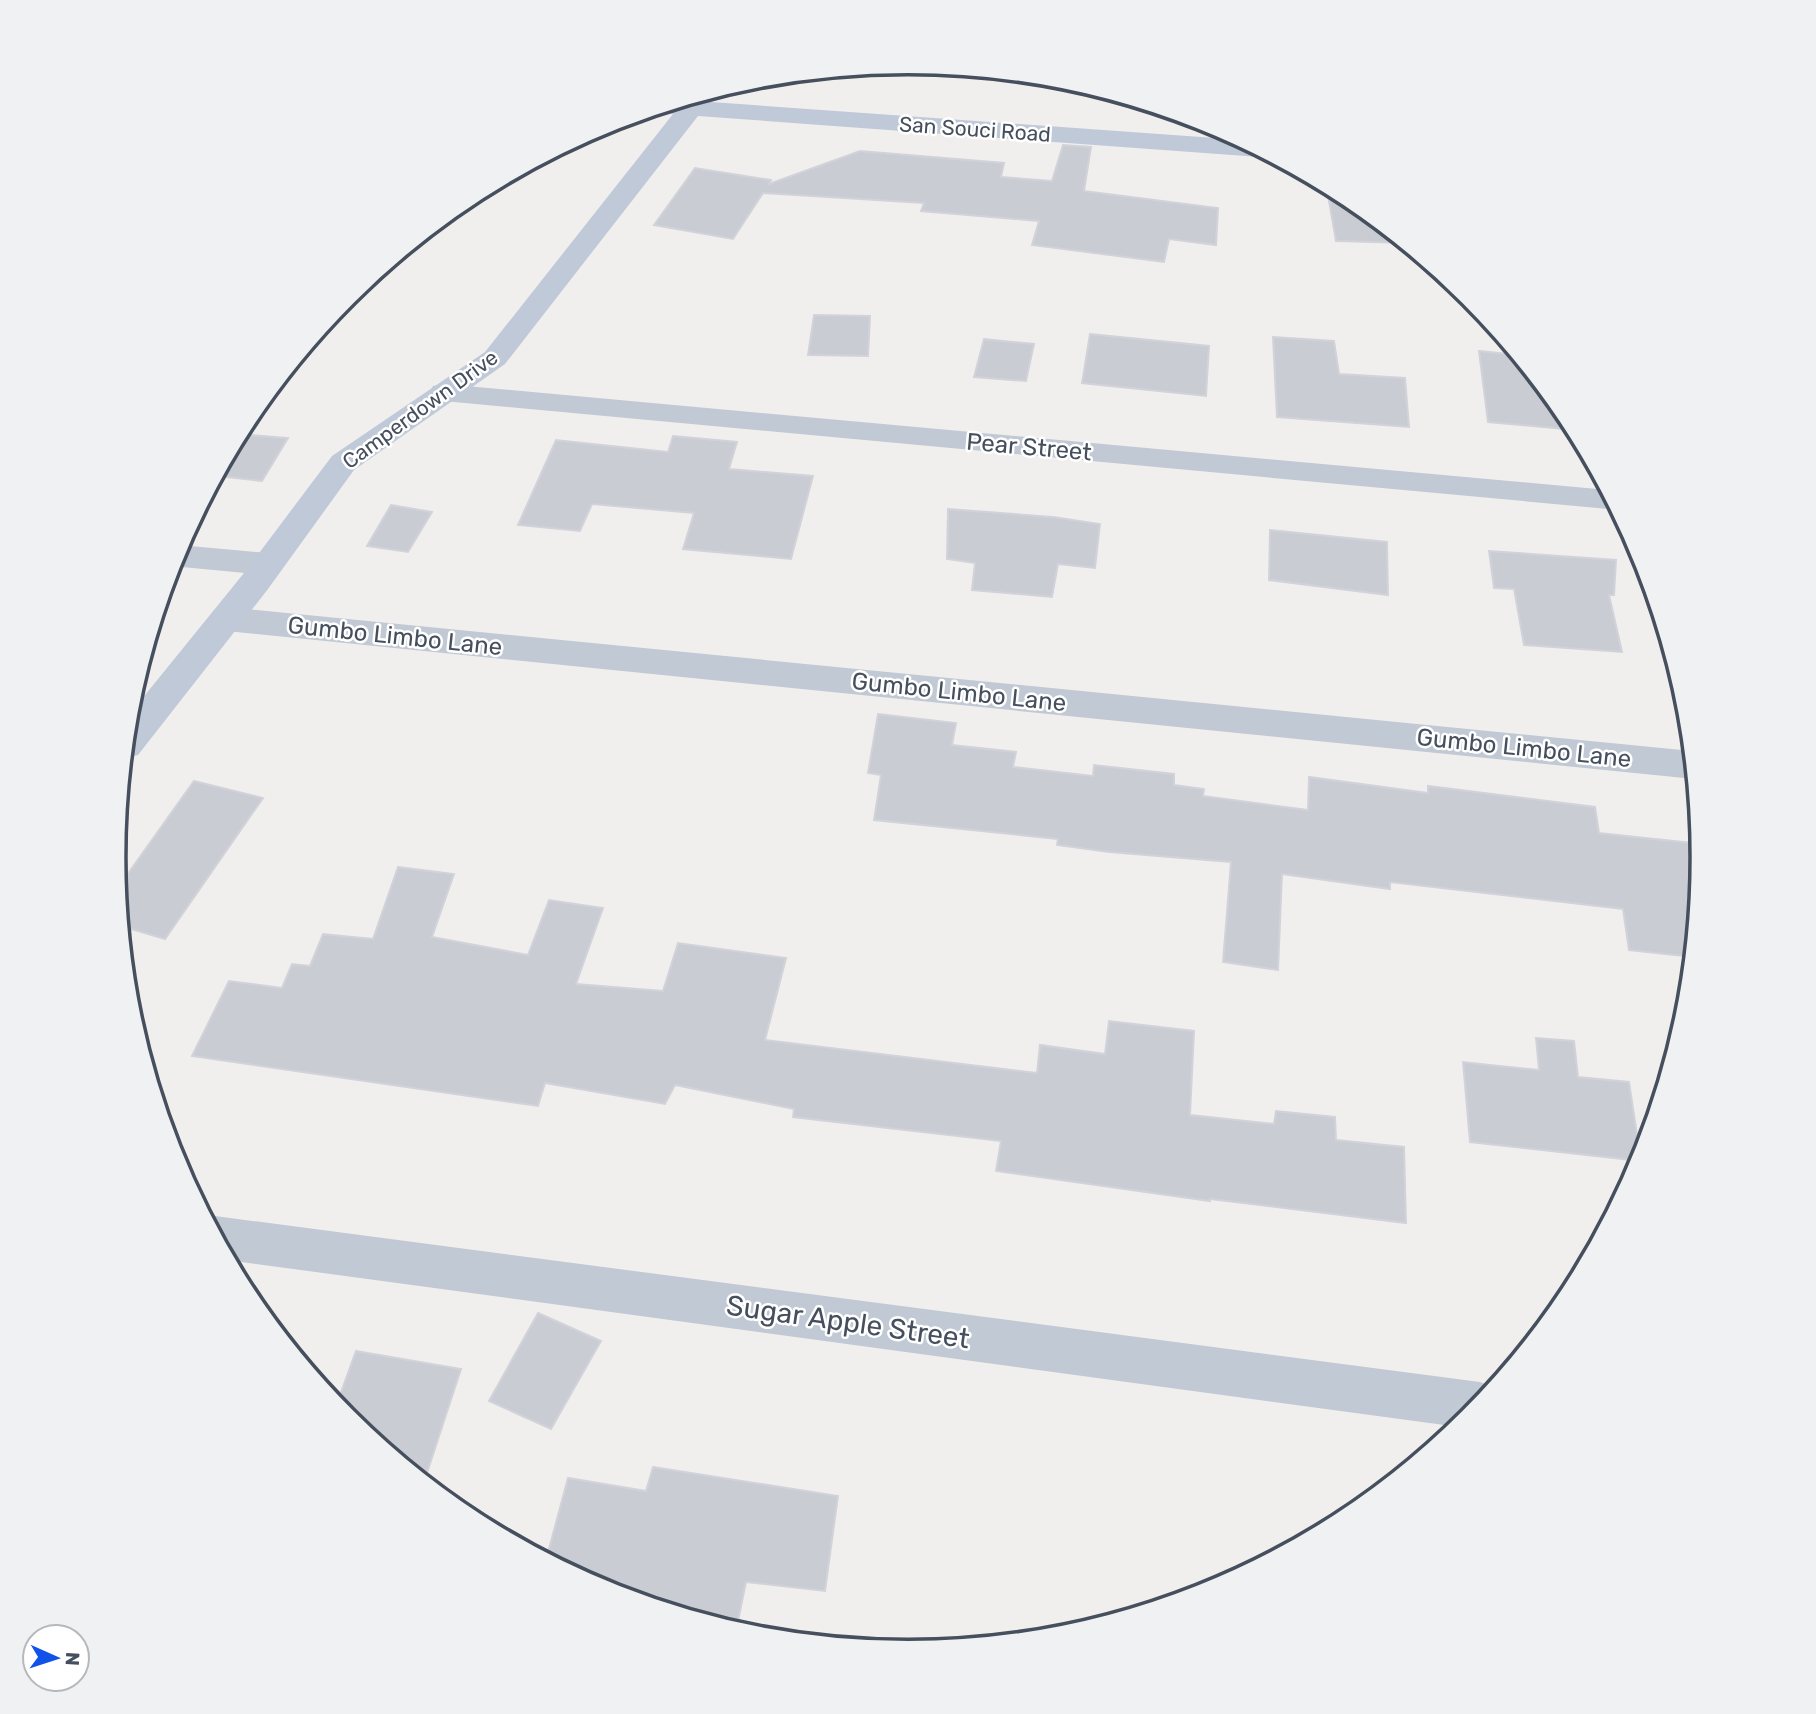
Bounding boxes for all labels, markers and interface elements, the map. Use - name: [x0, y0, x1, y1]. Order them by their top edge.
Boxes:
- street label: San Souci Road: [898, 111, 1052, 147]
- street label: Camperdown Drive: [337, 344, 503, 474]
- street label: Pear Street: [965, 428, 1093, 466]
- street label: Gumbo Limbo Lane: [286, 611, 504, 661]
- street label: Gumbo Limbo Lane: [850, 667, 1068, 717]
- street label: Gumbo Limbo Lane: [1415, 723, 1633, 773]
- street label: Sugar Apple Street: [724, 1289, 972, 1355]
- north arrow: [21, 1623, 91, 1693]
- text: N: [61, 1651, 84, 1666]

